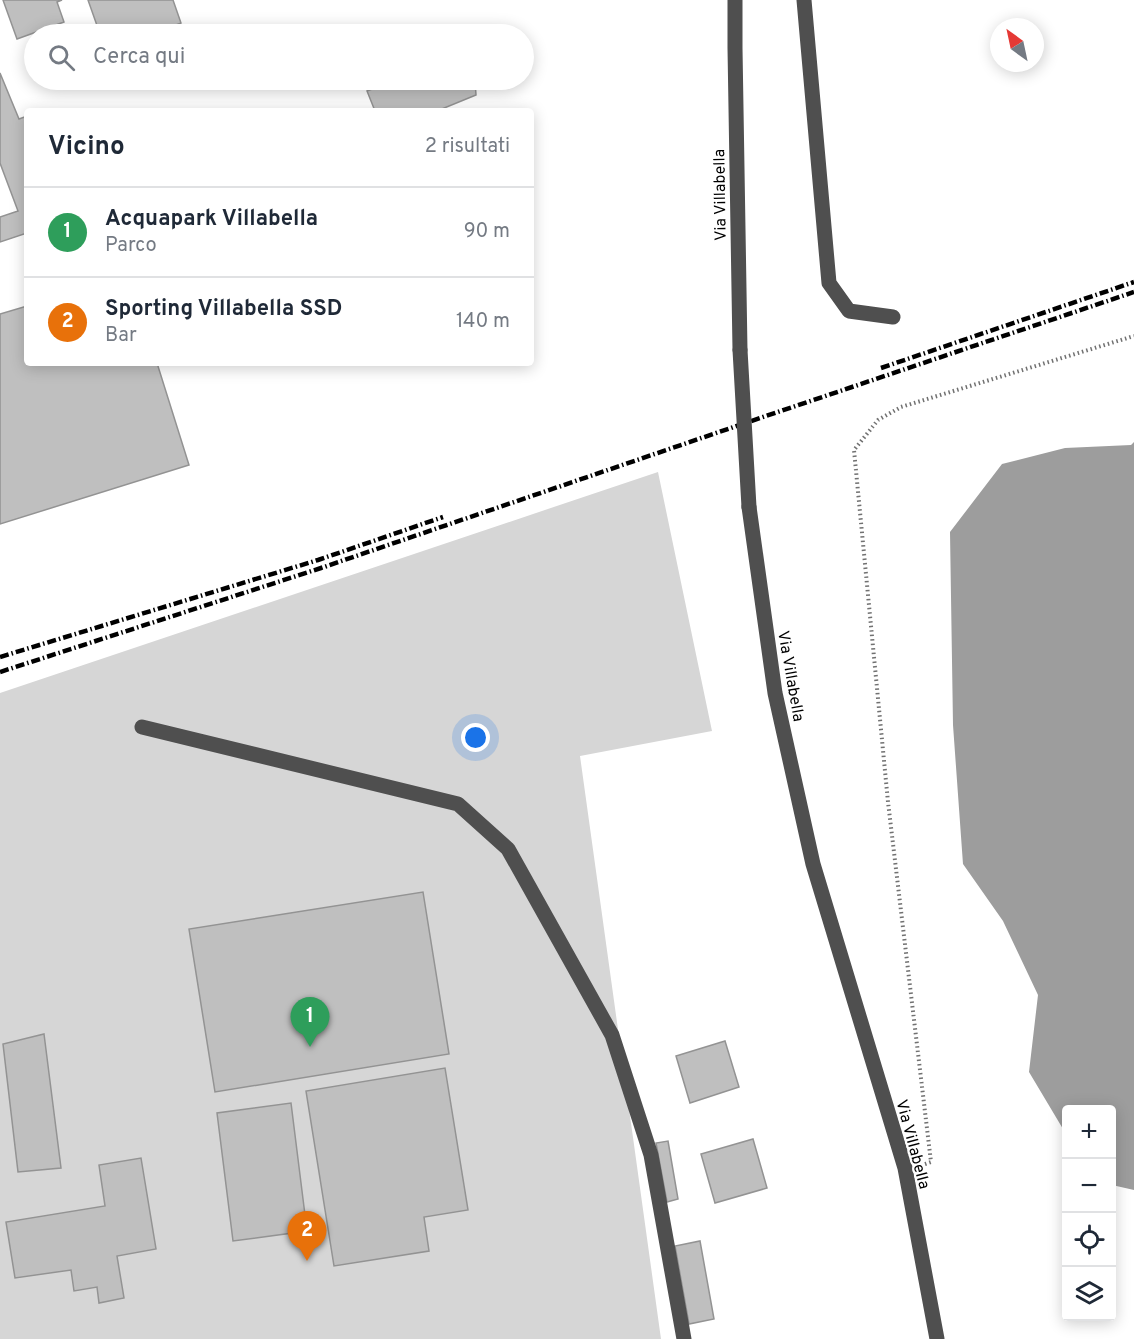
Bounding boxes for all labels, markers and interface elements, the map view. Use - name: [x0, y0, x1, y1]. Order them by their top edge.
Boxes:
- north arrow: [990, 18, 1044, 72]
- search box: [24, 24, 534, 90]
- icon: search: [45, 41, 78, 74]
- text: Cerca qui: [93, 44, 185, 71]
- text: Vicino: [48, 131, 125, 164]
- text: 2 risultati: [425, 134, 510, 160]
- street label: Via Villabella: [710, 149, 732, 241]
- text: Acquapark Villabella: [105, 206, 318, 233]
- text: 1: [64, 219, 72, 245]
- text: 90 m: [464, 219, 510, 245]
- text: Parco: [105, 233, 157, 259]
- text: Sporting Villabella SSD: [105, 296, 342, 323]
- text: 2: [61, 309, 74, 335]
- text: 140 m: [456, 309, 510, 335]
- text: Bar: [105, 323, 137, 349]
- street label: Via Villabella: [772, 629, 808, 723]
- your location: [461, 723, 490, 752]
- pin: 1: [290, 998, 330, 1047]
- street label: Via Villabella: [891, 1098, 934, 1192]
- map controls: [1062, 1105, 1116, 1321]
- button: +: [1062, 1105, 1116, 1159]
- button: −: [1062, 1159, 1116, 1213]
- pin: 2: [288, 1212, 326, 1261]
- button: locate: [1062, 1213, 1116, 1267]
- button: layers: [1062, 1267, 1116, 1321]

